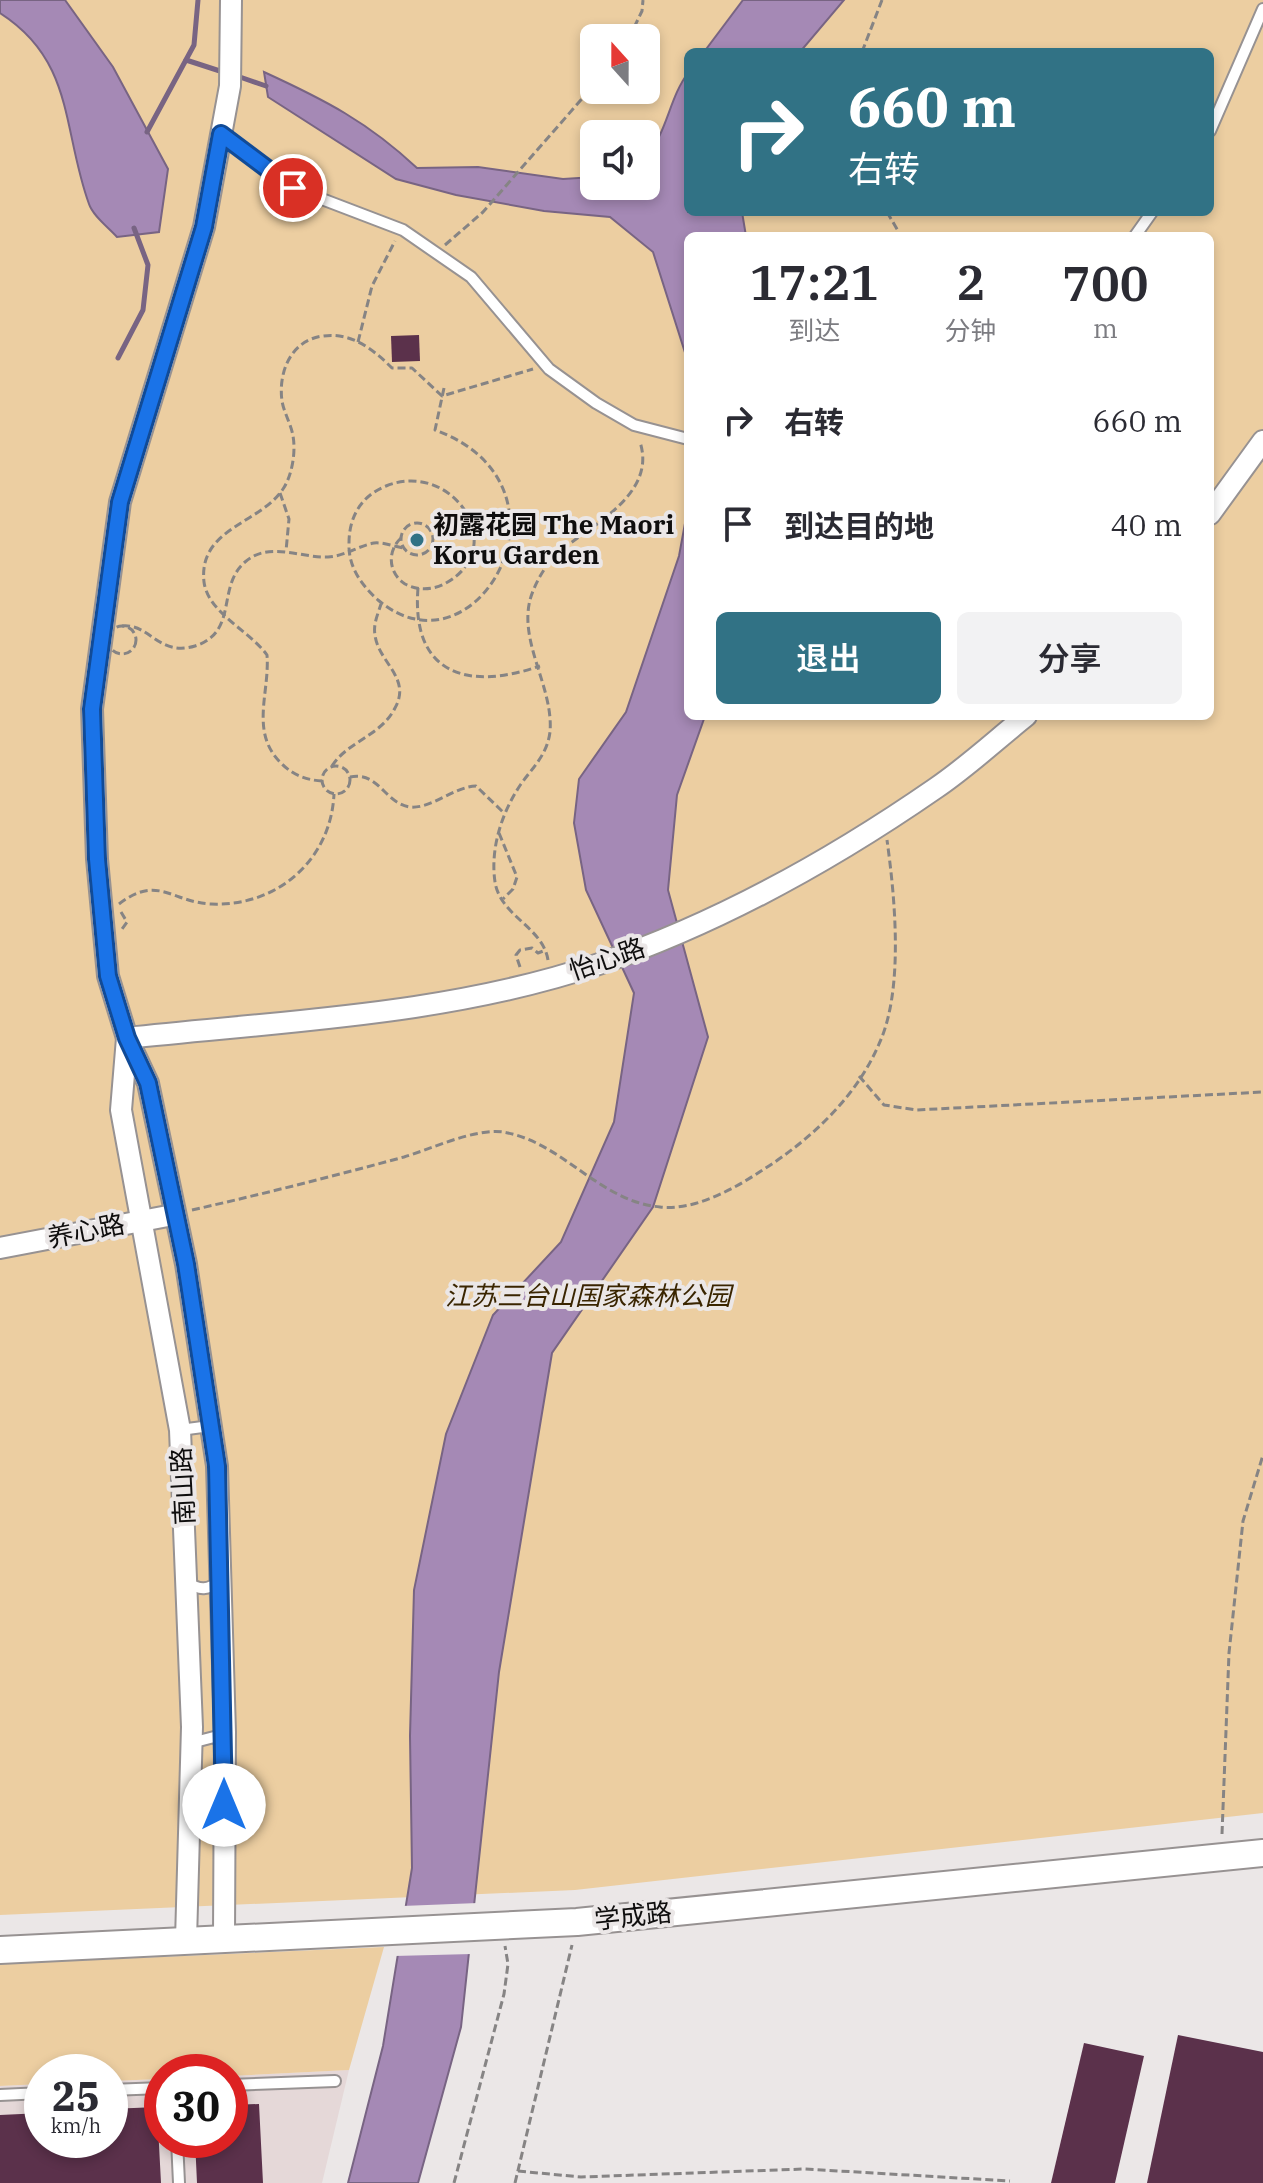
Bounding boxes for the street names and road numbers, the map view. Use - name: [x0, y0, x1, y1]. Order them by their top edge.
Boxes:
- street label: 怡心路: [564, 929, 649, 987]
- street label: 养心路: [44, 1206, 127, 1254]
- street label: 南山路: [163, 1446, 201, 1526]
- street label: 学成路: [592, 1894, 673, 1936]

